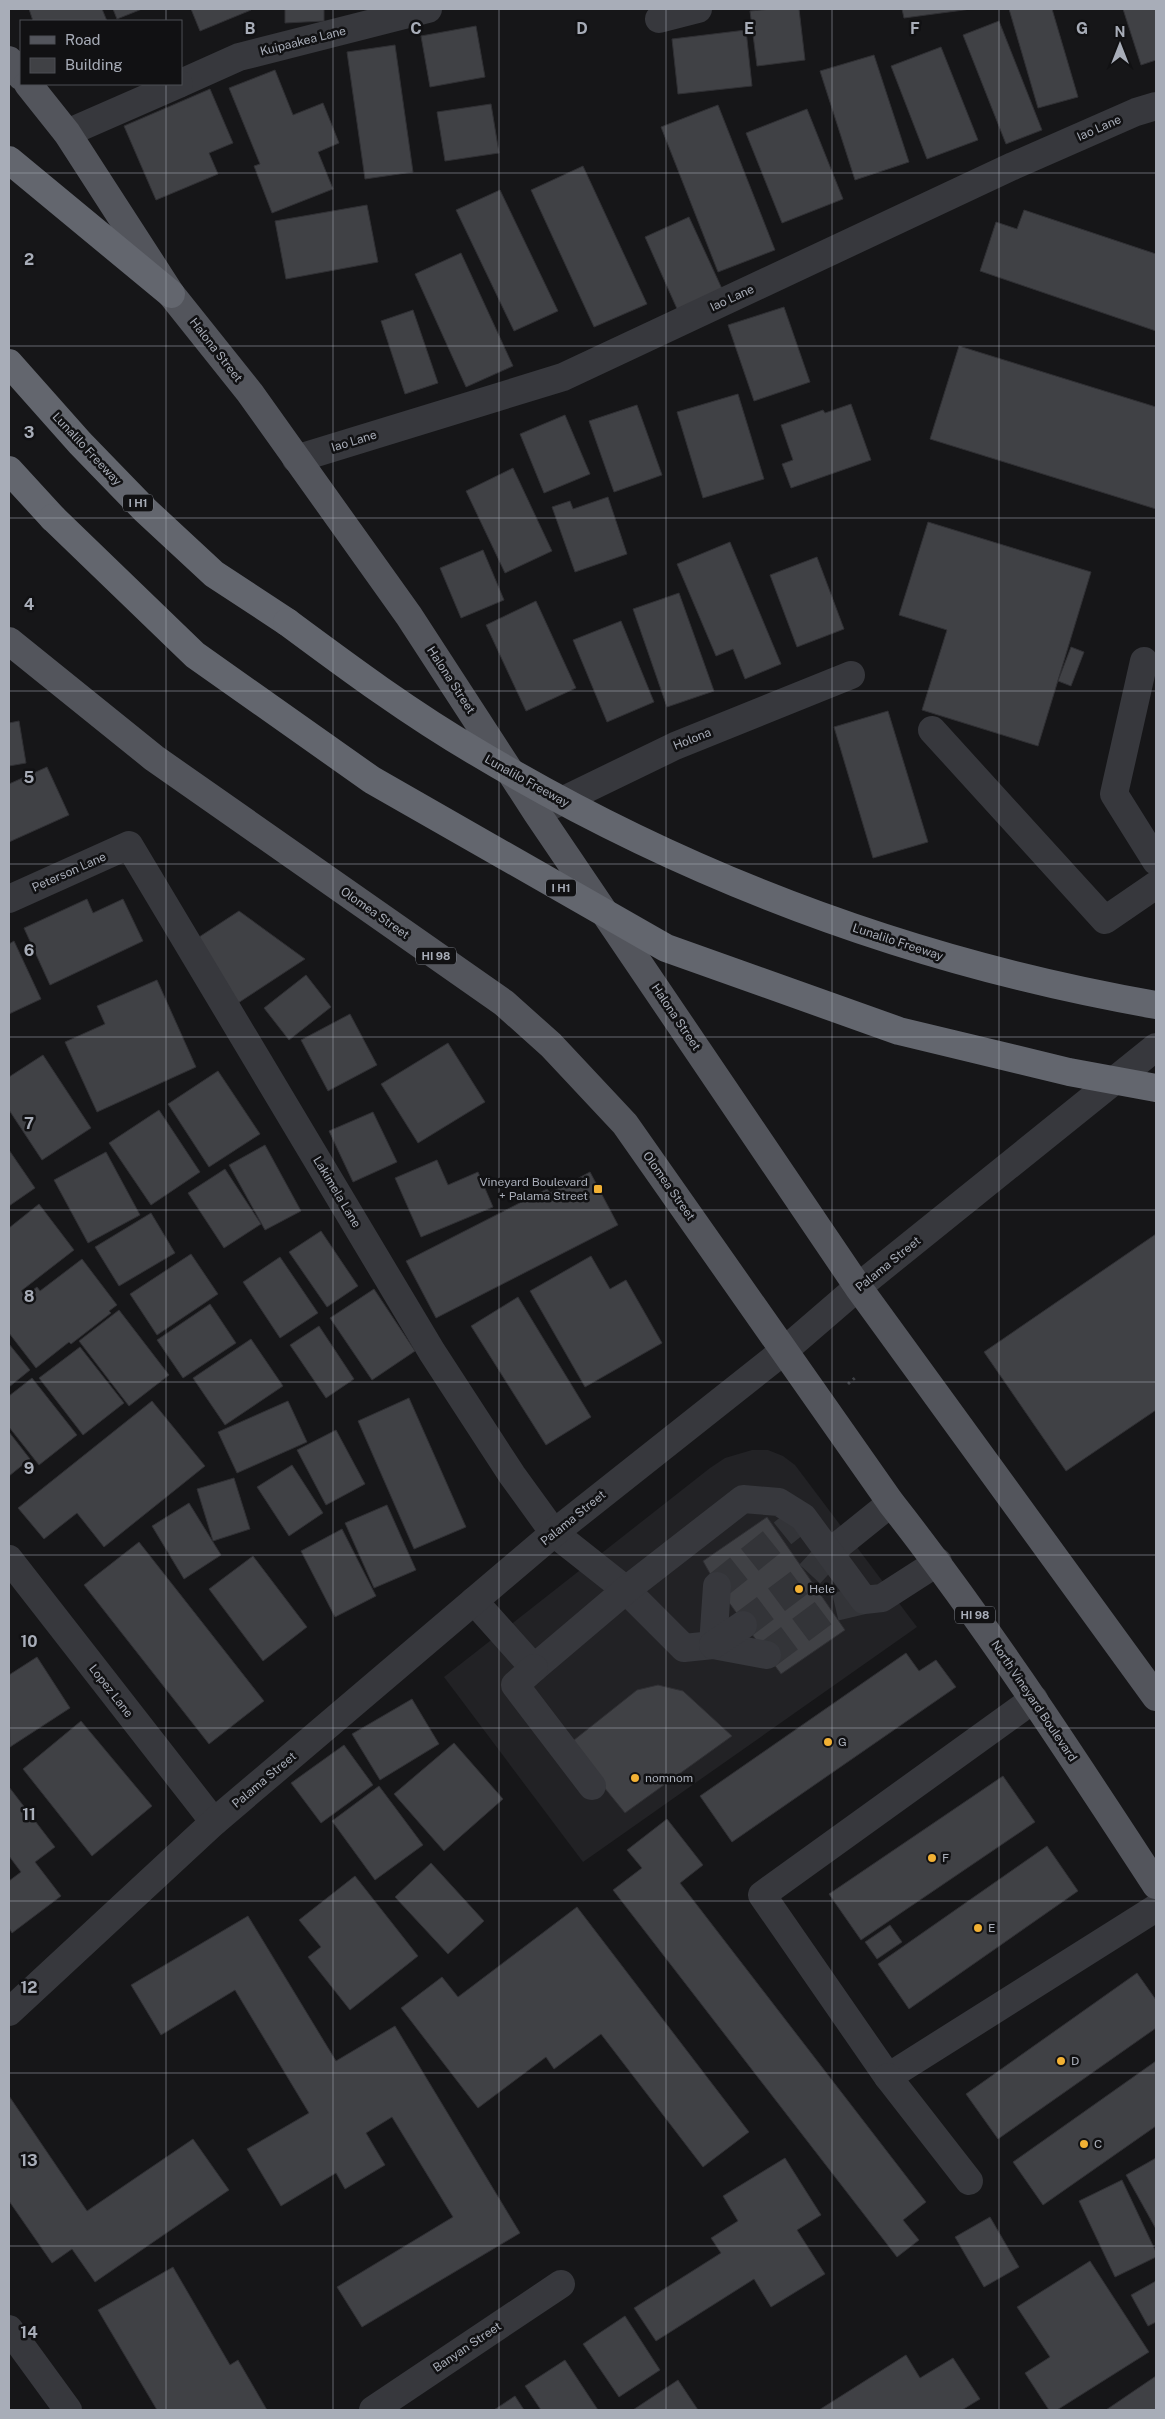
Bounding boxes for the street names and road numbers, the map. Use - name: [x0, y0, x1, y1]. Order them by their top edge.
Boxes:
- street label: Kuipaakea Lane: [259, 24, 348, 58]
- street label: Iao Lane: [1075, 112, 1123, 144]
- street label: Iao Lane: [708, 282, 756, 314]
- street label: Halona Street: [187, 315, 246, 385]
- street label: Lunalilo Freeway: [50, 410, 125, 489]
- street label: Iao Lane: [330, 427, 379, 455]
- road number: I H1: [123, 494, 153, 512]
- street label: Halona Street: [424, 644, 478, 717]
- street label: Holona: [671, 725, 713, 753]
- street label: Lunalilo Freeway: [482, 752, 572, 810]
- street label: Peterson Lane: [30, 849, 108, 895]
- road number: I H1: [546, 880, 576, 896]
- street label: Olomea Street: [338, 884, 412, 942]
- street label: Lunalilo Freeway: [851, 921, 946, 963]
- road number: HI 98: [416, 948, 456, 964]
- street label: Halona Street: [649, 981, 704, 1053]
- street label: Olomea Street: [640, 1149, 698, 1223]
- street label: Lakimela Lane: [310, 1154, 364, 1230]
- street label: Palama Street: [853, 1233, 923, 1294]
- street label: Palama Street: [538, 1487, 608, 1548]
- road number: HI 98: [955, 1606, 995, 1624]
- street label: North Vineyard Boulevard: [988, 1638, 1080, 1764]
- street label: Lopez Lane: [86, 1662, 136, 1720]
- street label: Palama Street: [229, 1749, 299, 1811]
- street label: Banyan Street: [430, 2319, 504, 2375]

